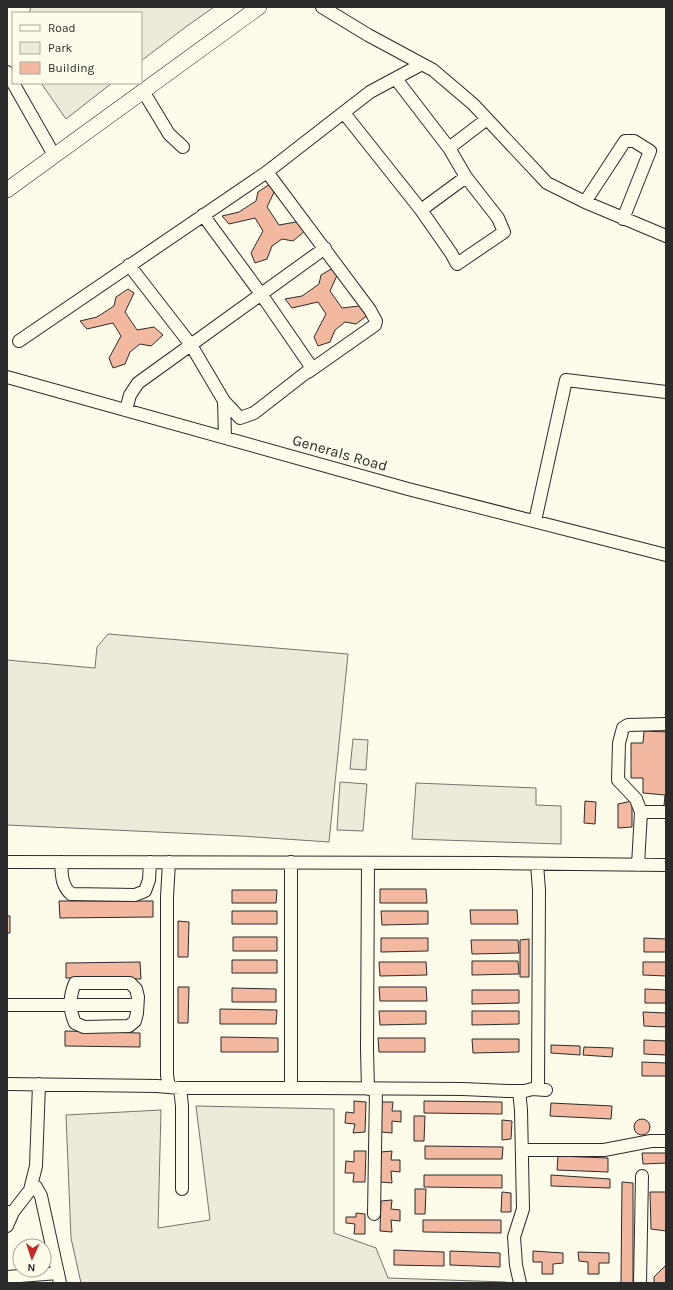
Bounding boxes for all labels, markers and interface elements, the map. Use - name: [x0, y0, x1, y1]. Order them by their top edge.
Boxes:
- legend: [12, 12, 142, 84]
- text: Road: [48, 21, 76, 35]
- text: Park: [48, 41, 73, 55]
- text: Building: [48, 61, 95, 75]
- street label: Generals Road: [290, 431, 390, 475]
- north arrow: [12, 1238, 52, 1278]
- text: N: [27, 1261, 36, 1274]

